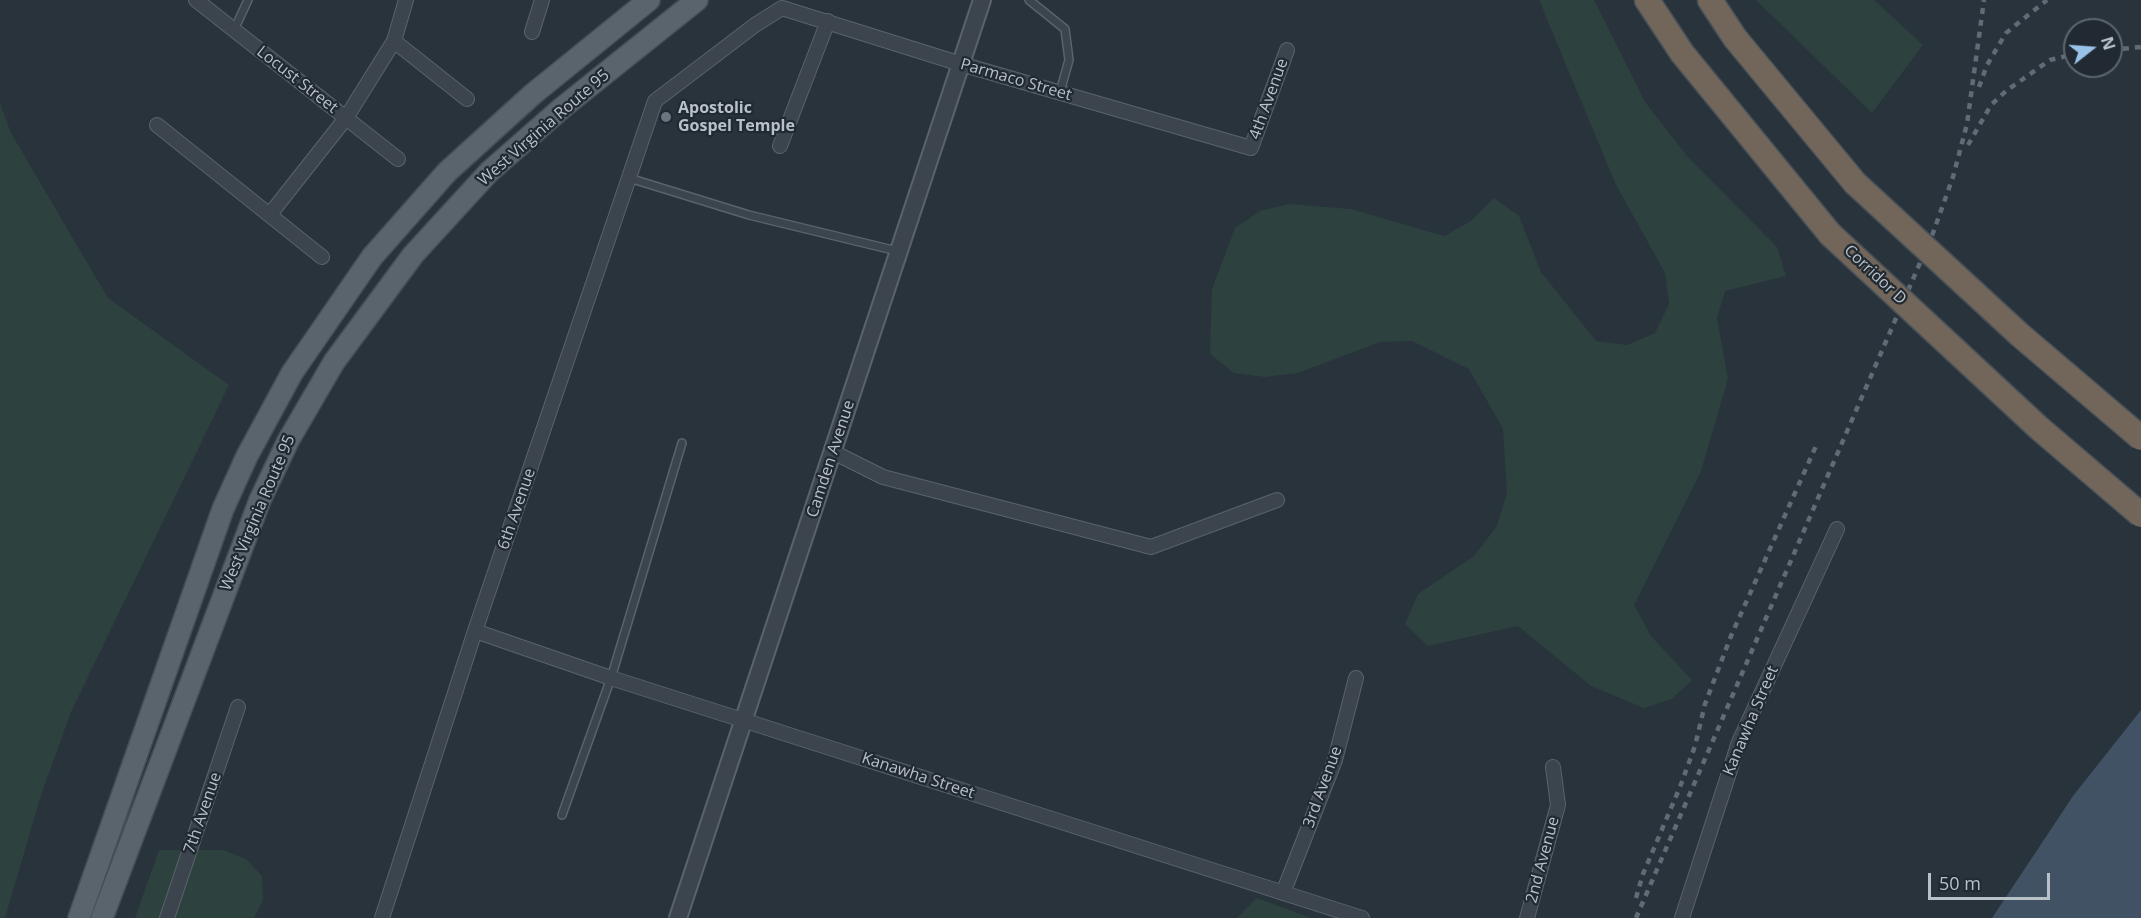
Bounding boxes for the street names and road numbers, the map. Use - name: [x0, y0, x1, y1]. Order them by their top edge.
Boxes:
- street label: Locust Street: [253, 42, 341, 118]
- street label: Parmaco Street: [958, 55, 1074, 105]
- street label: 4th Avenue: [1246, 56, 1292, 142]
- street label: West Virginia Route 95: [475, 66, 613, 190]
- street label: Corridor D: [1840, 241, 1910, 309]
- street label: Camden Avenue: [803, 398, 859, 520]
- street label: West Virginia Route 95: [216, 432, 300, 594]
- street label: 6th Avenue: [494, 466, 540, 552]
- street label: Kanawha Street: [1719, 663, 1783, 779]
- street label: 3rd Avenue: [1299, 744, 1347, 830]
- street label: Kanawha Street: [859, 749, 977, 803]
- street label: 7th Avenue: [180, 770, 226, 856]
- street label: 2nd Avenue: [1522, 815, 1564, 905]

